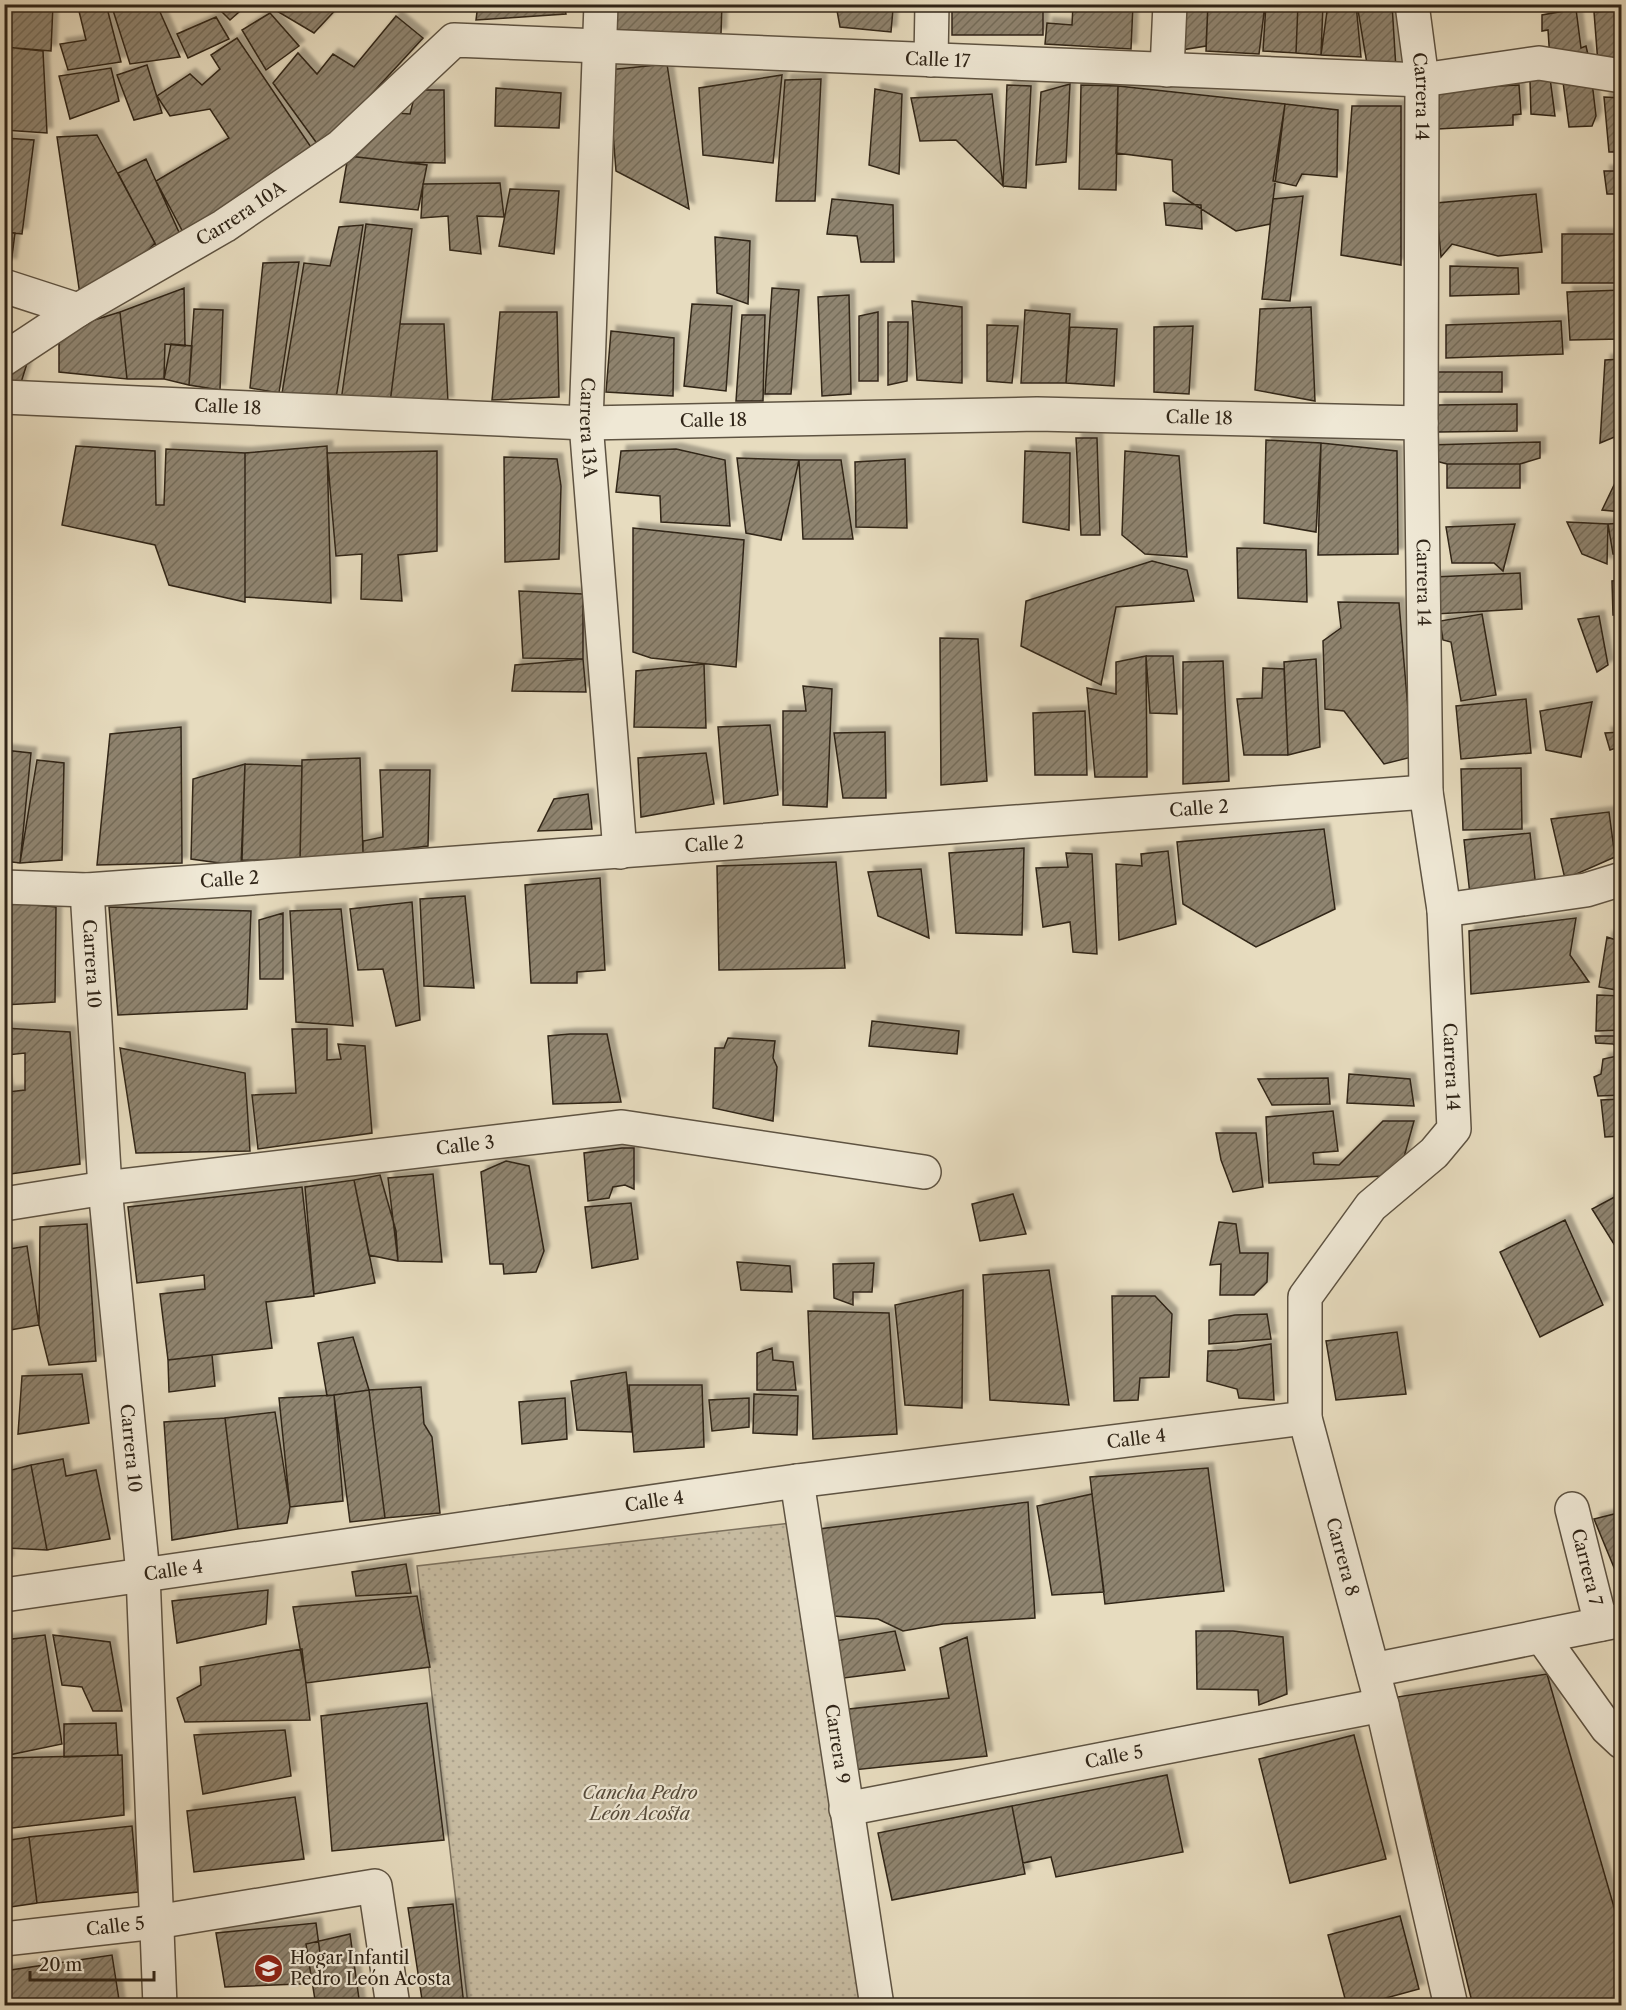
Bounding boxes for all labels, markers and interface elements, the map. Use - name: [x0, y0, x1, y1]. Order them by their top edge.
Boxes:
- street label: Calle 17: [905, 48, 971, 72]
- street label: Carrera 14: [1407, 51, 1433, 140]
- street label: Carrera 10A: [192, 176, 290, 251]
- street label: Carrera 13A: [575, 377, 601, 480]
- street label: Calle 18: [194, 395, 262, 419]
- street label: Calle 18: [1165, 406, 1233, 430]
- street label: Calle 18: [680, 409, 747, 432]
- street label: Carrera 14: [1412, 538, 1435, 626]
- street label: Calle 2: [1169, 795, 1229, 822]
- street label: Calle 2: [684, 831, 745, 857]
- street label: Calle 2: [199, 866, 260, 893]
- street label: Carrera 10: [78, 919, 105, 1009]
- street label: Carrera 14: [1438, 1022, 1464, 1111]
- street label: Calle 3: [435, 1131, 496, 1160]
- street label: Carrera 10: [115, 1403, 146, 1494]
- street label: Calle 4: [1105, 1424, 1167, 1454]
- street label: Calle 4: [623, 1486, 685, 1517]
- street label: Carrera 8: [1321, 1515, 1363, 1599]
- street label: Carrera 7: [1566, 1526, 1607, 1608]
- street label: Calle 4: [142, 1556, 204, 1586]
- street label: Carrera 9: [820, 1702, 854, 1785]
- street label: Calle 5: [1083, 1741, 1145, 1773]
- park label: Cancha Pedro León Acosta: [582, 1782, 698, 1825]
- street label: Calle 5: [85, 1912, 146, 1941]
- scale bar: [30, 1944, 154, 1982]
- place label: Hogar Infantil Pedro León Acosta: [290, 1947, 452, 1990]
- school or university icon: Hogar Infantil Pedro León Acosta: [253, 1952, 285, 1984]
- text: 20 m: [39, 1954, 83, 1976]

